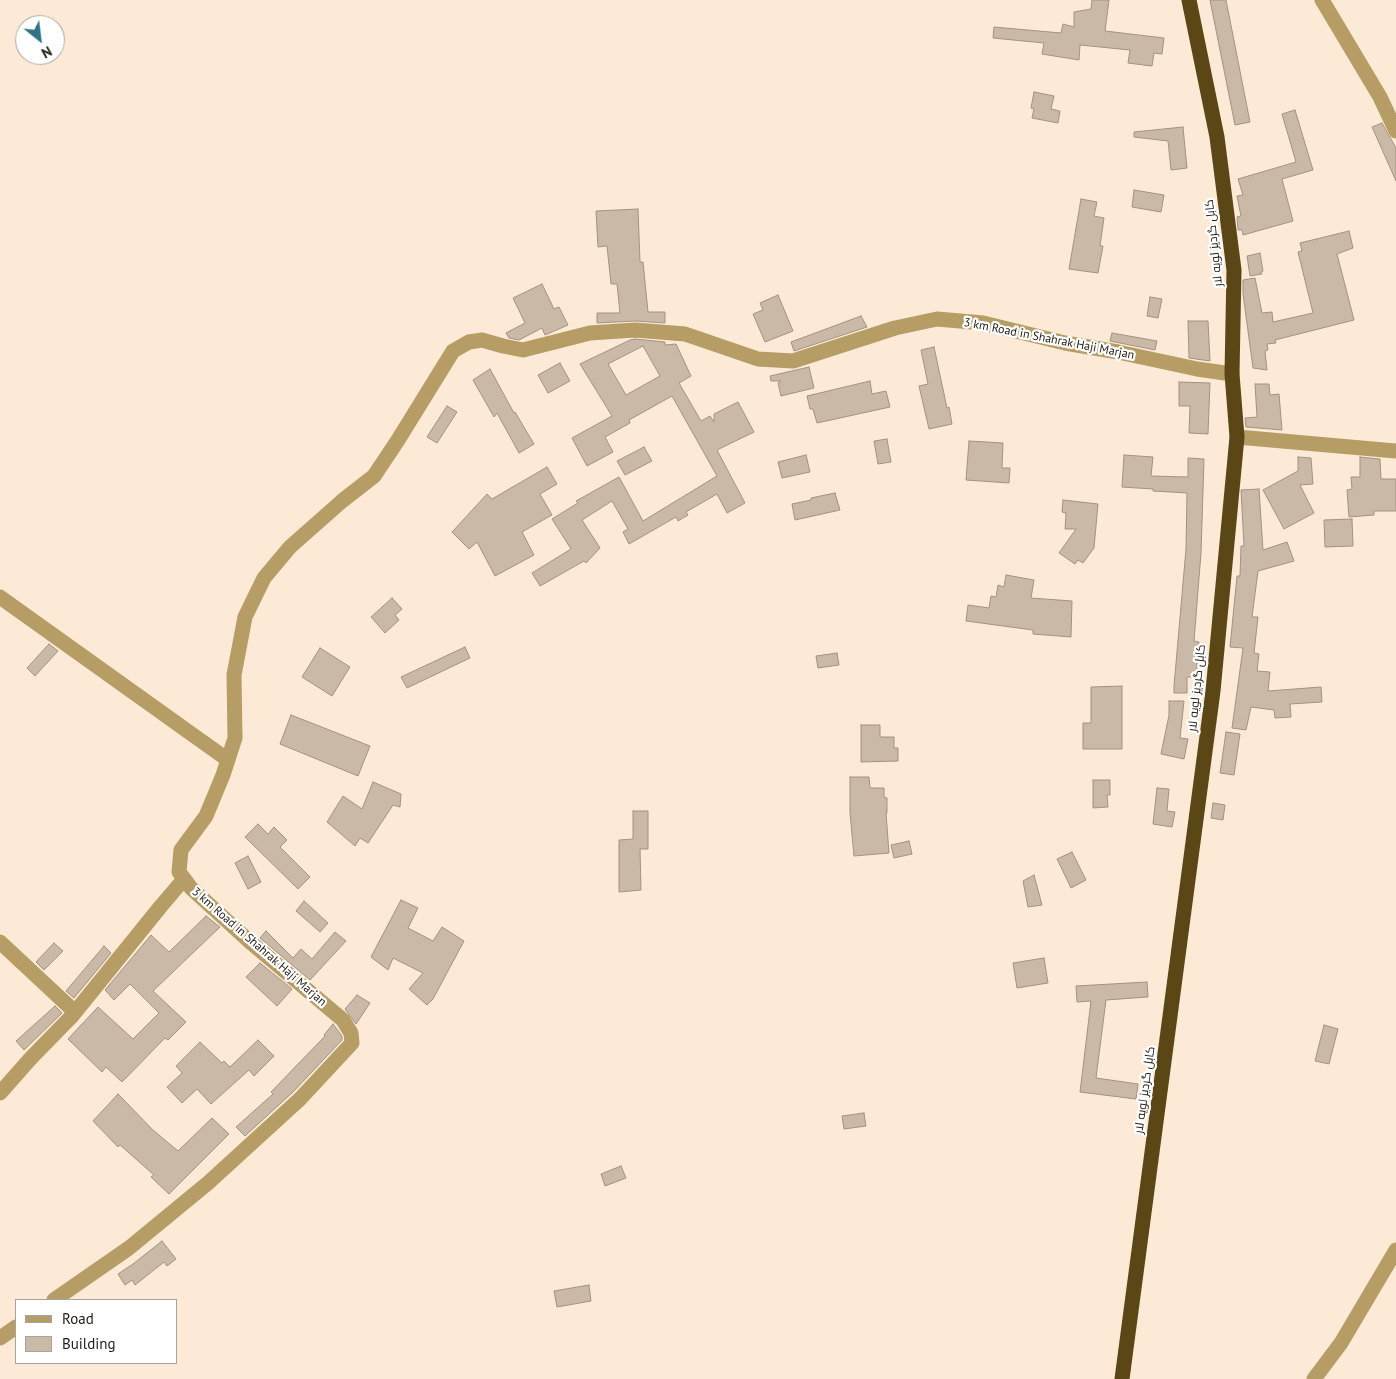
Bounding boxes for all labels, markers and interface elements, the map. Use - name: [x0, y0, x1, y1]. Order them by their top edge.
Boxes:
- north arrow: [15, 15, 65, 65]
- text: N: [38, 42, 55, 62]
- street label: کابل گردیز لویه لار: [1202, 199, 1226, 287]
- street label: 3 km Road in Shahrak Haji Marjan: [963, 315, 1135, 363]
- street label: کابل گردیز لویه لار: [1185, 644, 1209, 732]
- street label: 3 km Road in Shahrak Haji Marjan: [189, 885, 329, 1009]
- street label: کابل گردیز لویه لار: [1132, 1046, 1158, 1134]
- legend: [15, 1299, 178, 1364]
- text: Road: [62, 1309, 94, 1328]
- text: Building: [62, 1334, 116, 1353]

